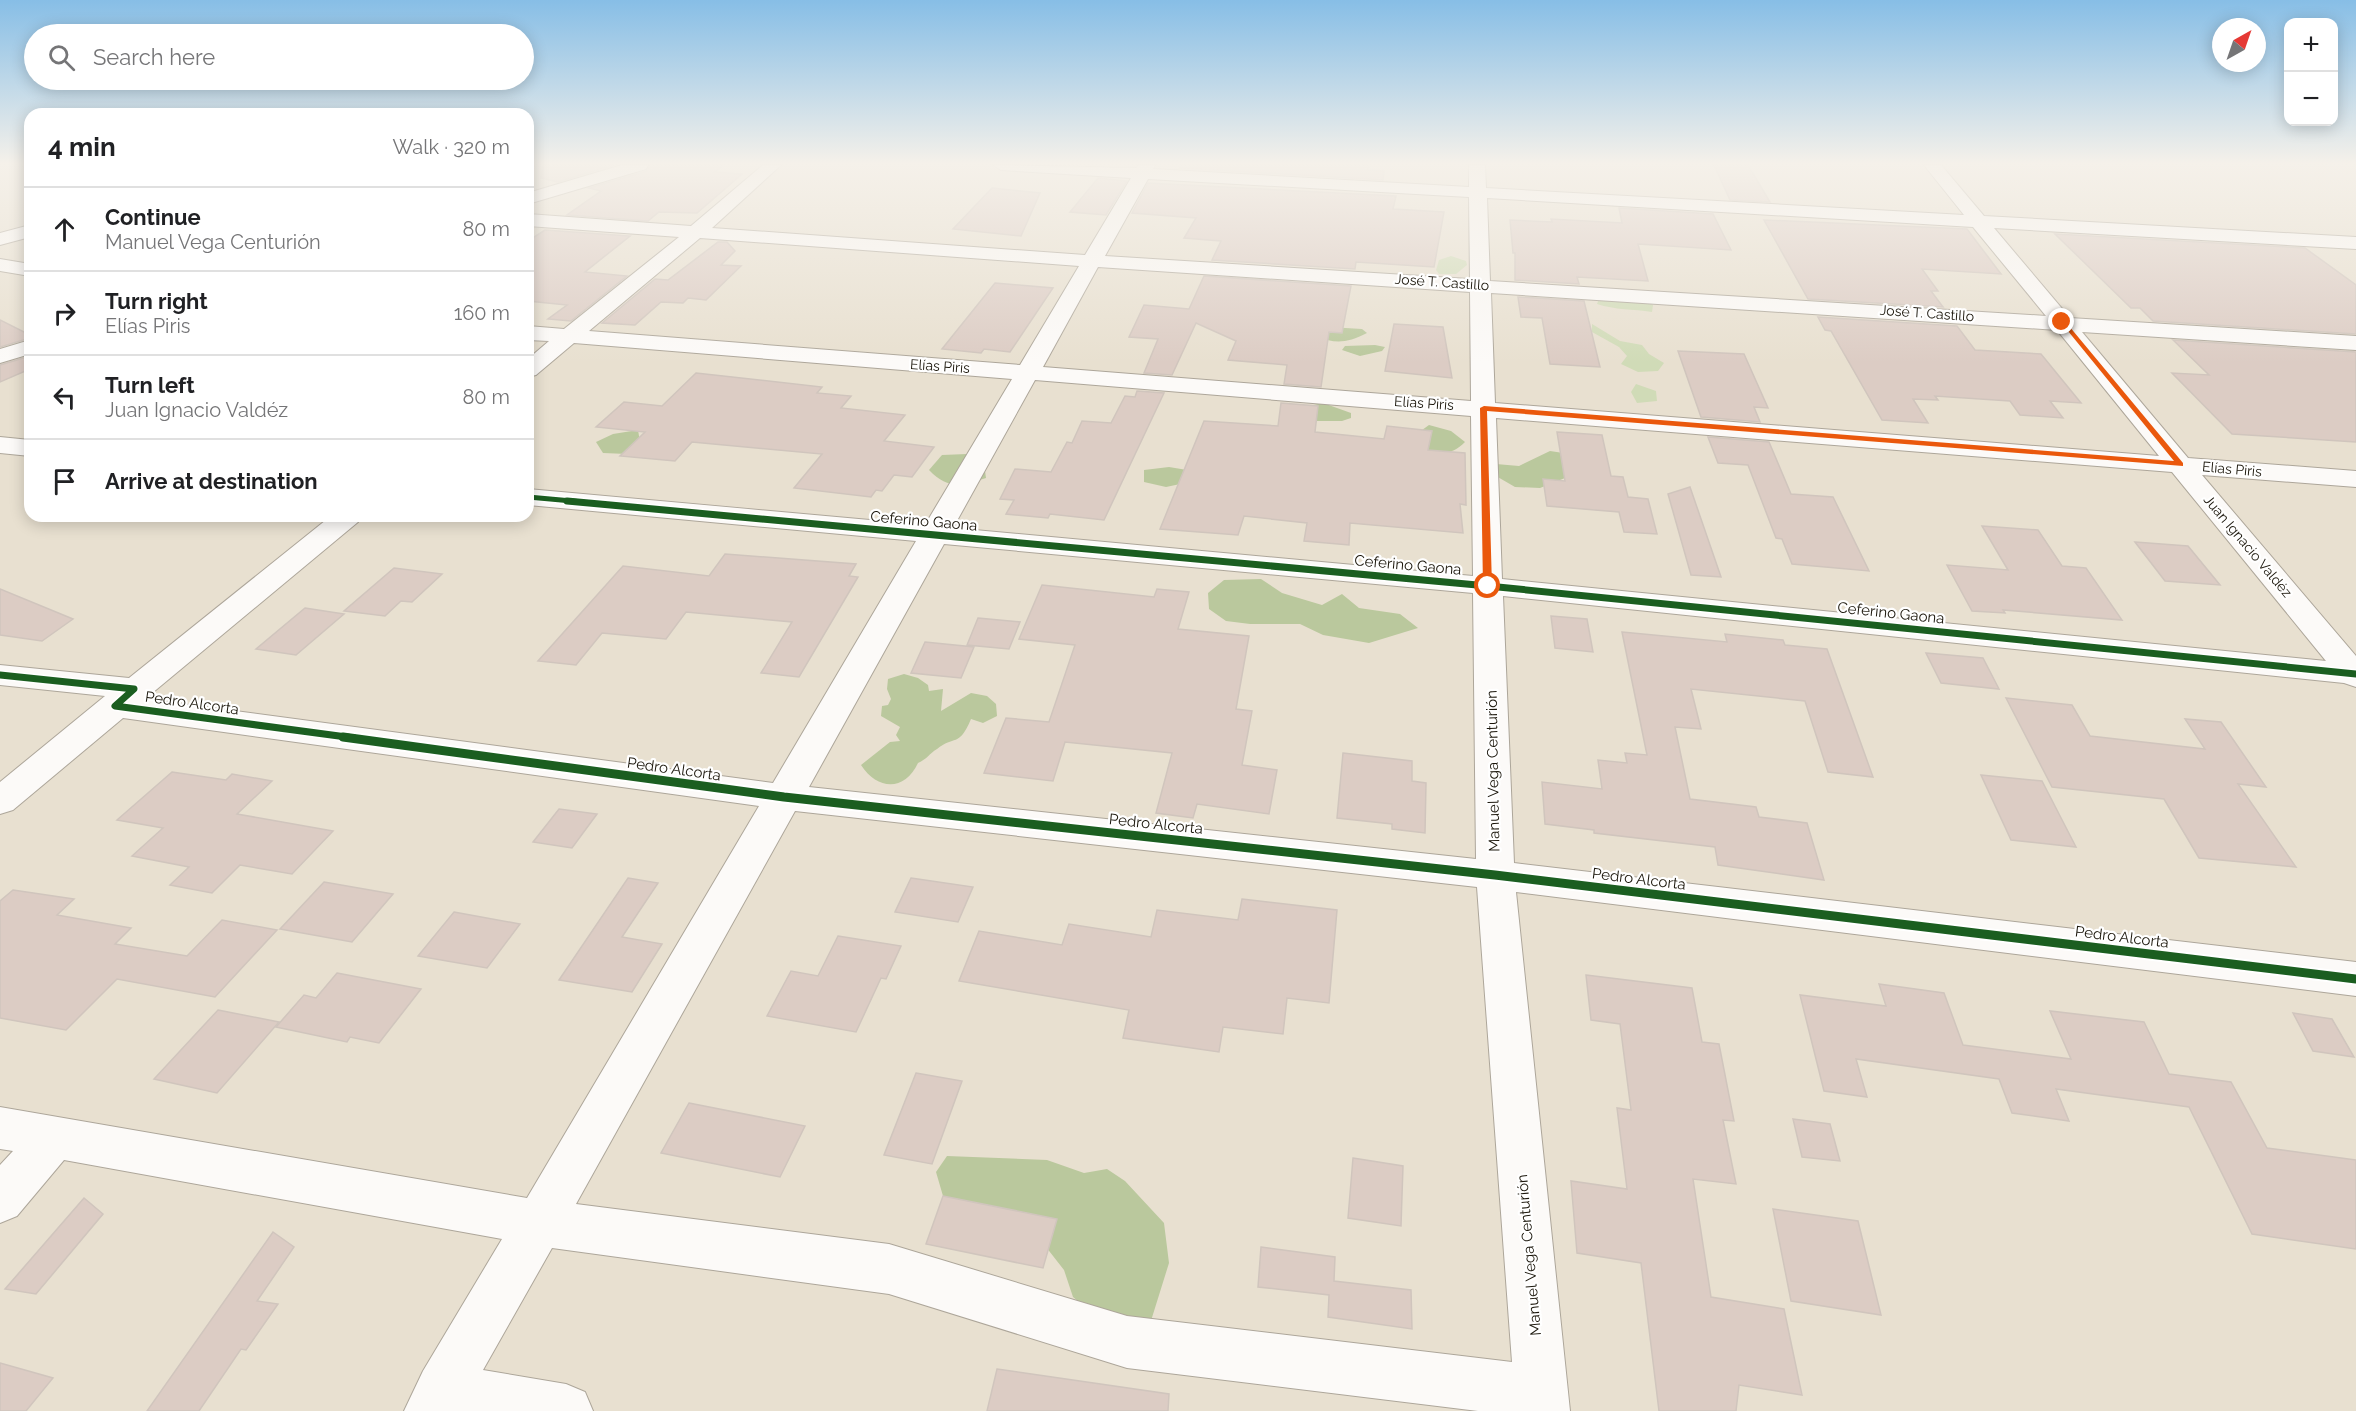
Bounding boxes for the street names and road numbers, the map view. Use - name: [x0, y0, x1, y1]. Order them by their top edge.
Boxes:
- street label: José T. Castillo: [1394, 271, 1490, 293]
- street label: José T. Castillo: [1879, 302, 1975, 324]
- street label: Elías Piris: [910, 356, 971, 376]
- street label: Elías Piris: [1394, 393, 1455, 413]
- street label: Elías Piris: [2201, 458, 2263, 480]
- street label: Juan Ignacio Valdéz: [2201, 492, 2295, 600]
- street label: Ceferino Gaona: [870, 507, 978, 535]
- street label: Ceferino Gaona: [1354, 551, 1462, 579]
- street label: Ceferino Gaona: [1837, 598, 1945, 628]
- street label: Pedro Alcorta: [144, 688, 240, 718]
- street label: Manuel Vega Centurión: [1483, 690, 1503, 852]
- street label: Pedro Alcorta: [626, 754, 722, 784]
- street label: Pedro Alcorta: [1108, 810, 1204, 838]
- street label: Pedro Alcorta: [1591, 864, 1687, 894]
- street label: Pedro Alcorta: [2074, 922, 2170, 952]
- street label: Manuel Vega Centurión: [1513, 1174, 1545, 1336]

